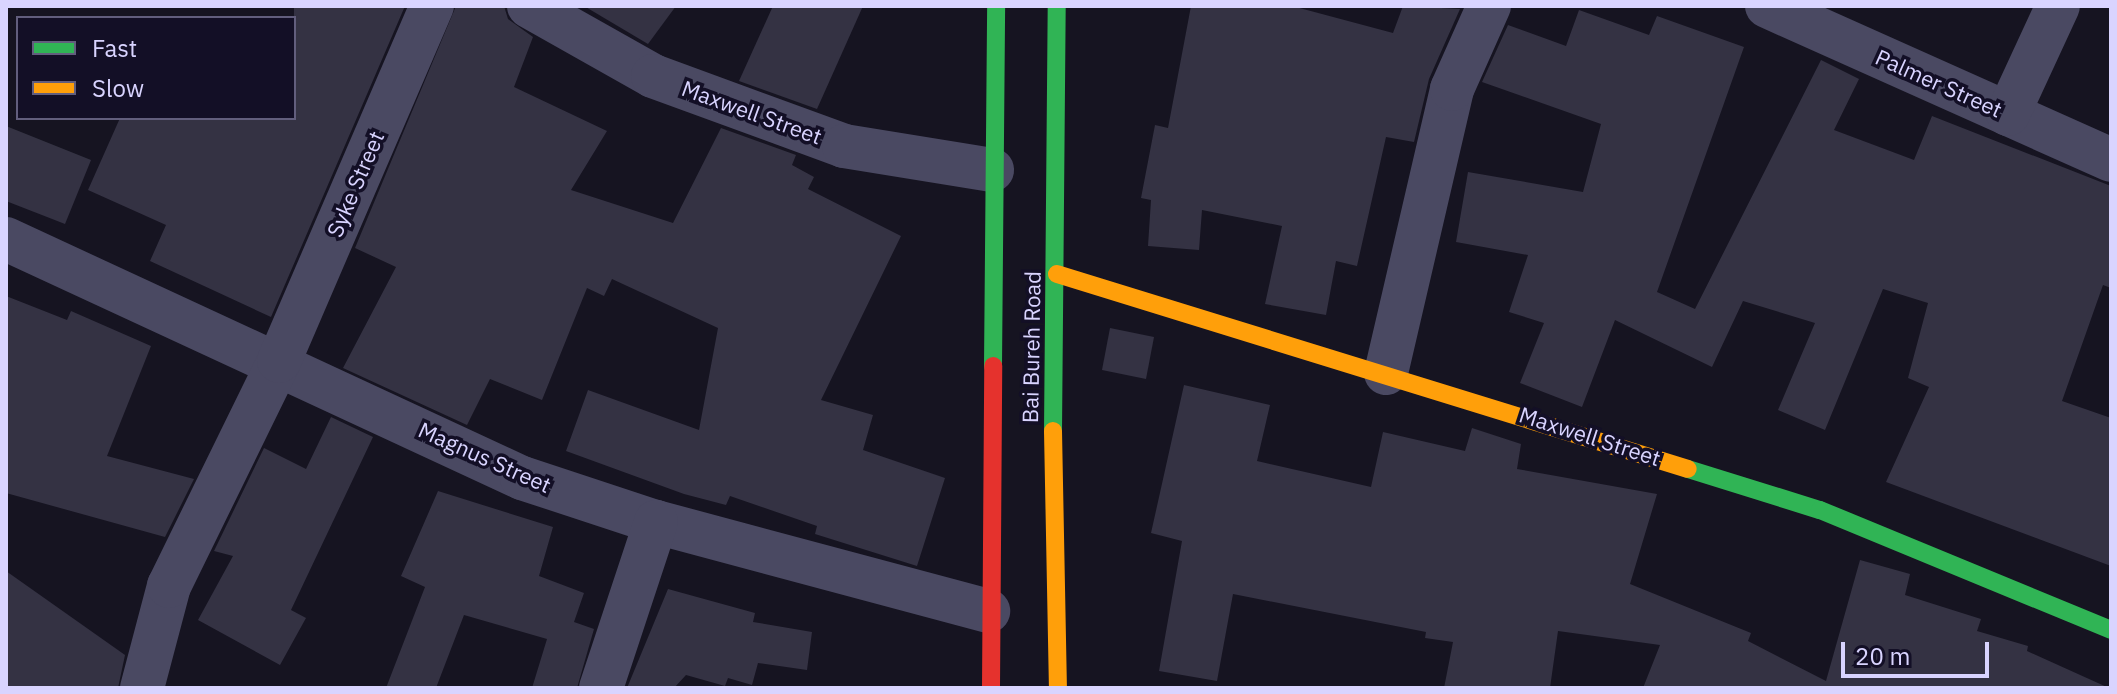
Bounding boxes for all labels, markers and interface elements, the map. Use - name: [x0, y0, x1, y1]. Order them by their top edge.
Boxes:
- legend: [16, 16, 296, 120]
- text: Fast: [92, 32, 137, 64]
- street label: Palmer Street: [1872, 43, 2006, 123]
- text: Slow: [92, 72, 144, 104]
- street label: Maxwell Street: [678, 74, 826, 150]
- street label: Syke Street: [321, 127, 389, 241]
- street label: Bai Bureh Road: [1016, 271, 1046, 423]
- street label: Maxwell Street: [1516, 401, 1664, 471]
- street label: Magnus Street: [415, 416, 555, 498]
- scale bar: [1845, 626, 1993, 676]
- text: 20 m: [1855, 640, 1910, 672]

